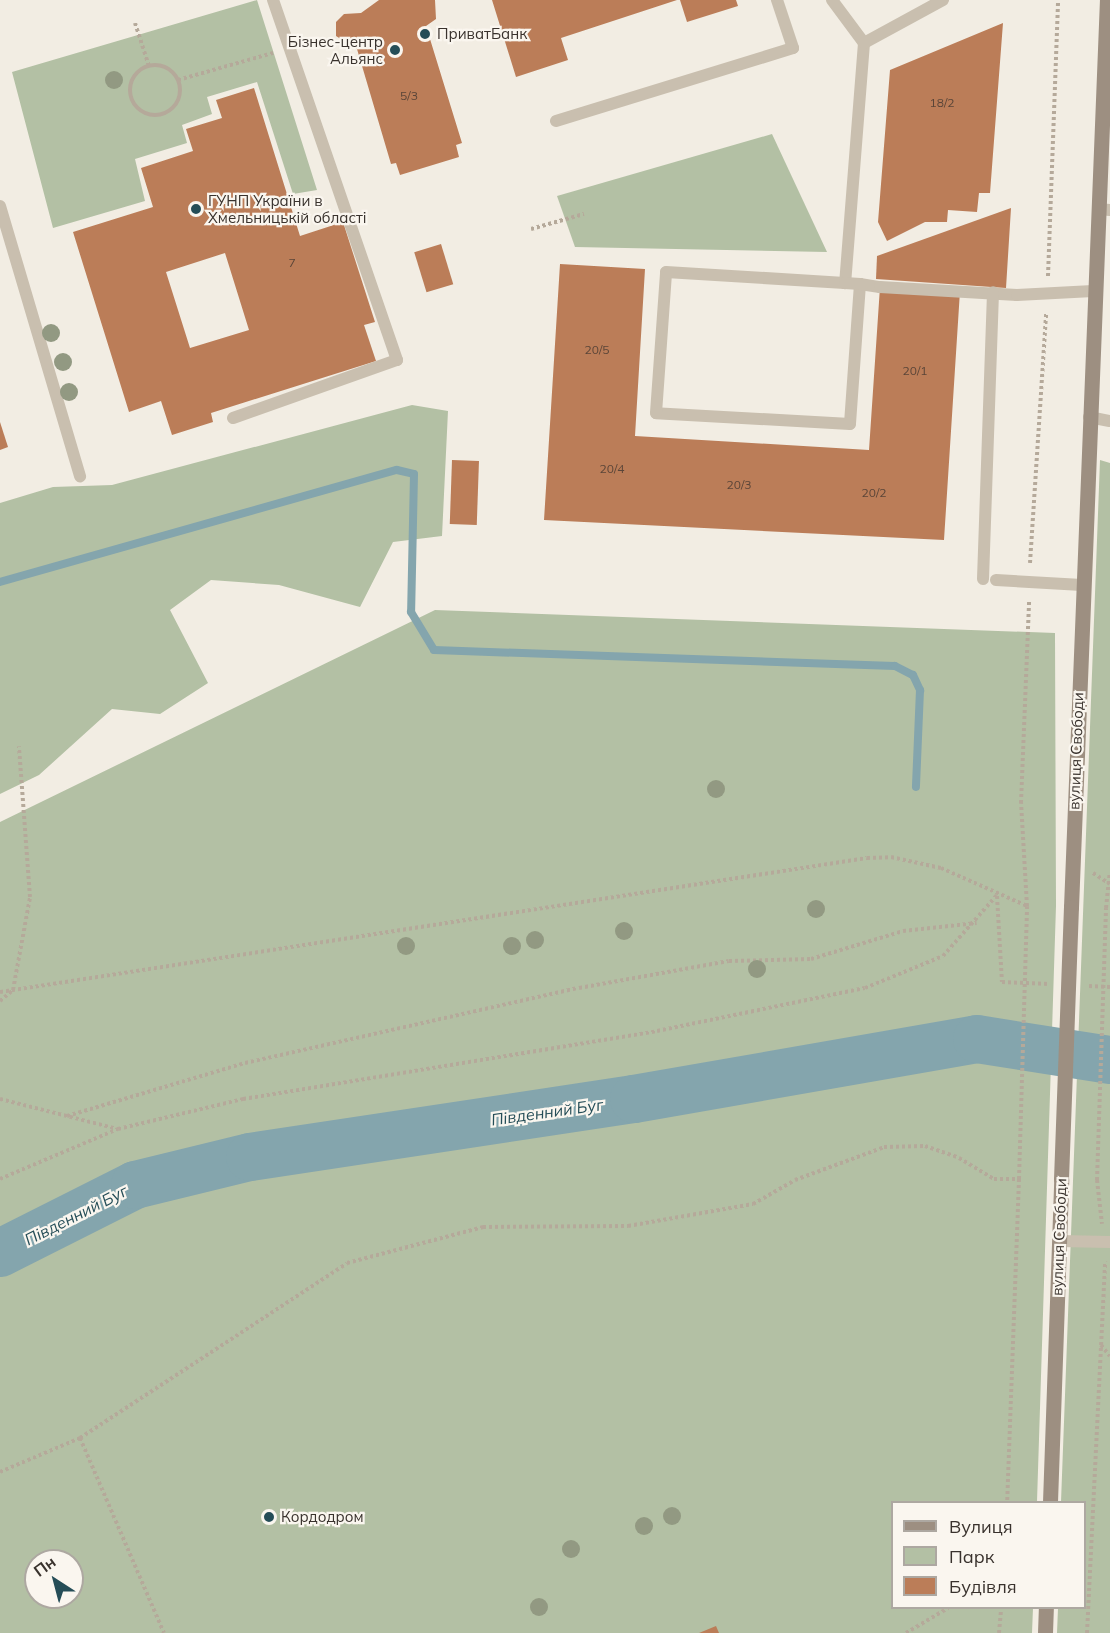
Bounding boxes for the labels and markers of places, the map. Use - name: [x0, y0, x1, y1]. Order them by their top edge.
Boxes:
- place label: ПриватБанк: [437, 25, 527, 43]
- marker: ПриватБанк: [418, 27, 432, 41]
- place label: Бізнес-центр Альянс: [288, 32, 383, 67]
- marker: Бізнес-центр Альянс: [388, 43, 402, 57]
- place label: ГУНП України в Хмельницькій області: [208, 191, 367, 226]
- marker: ГУНП України в Хмельницькій області: [189, 202, 203, 216]
- place label: Кордодром: [281, 1508, 364, 1526]
- marker: Кордодром: [262, 1510, 276, 1524]

